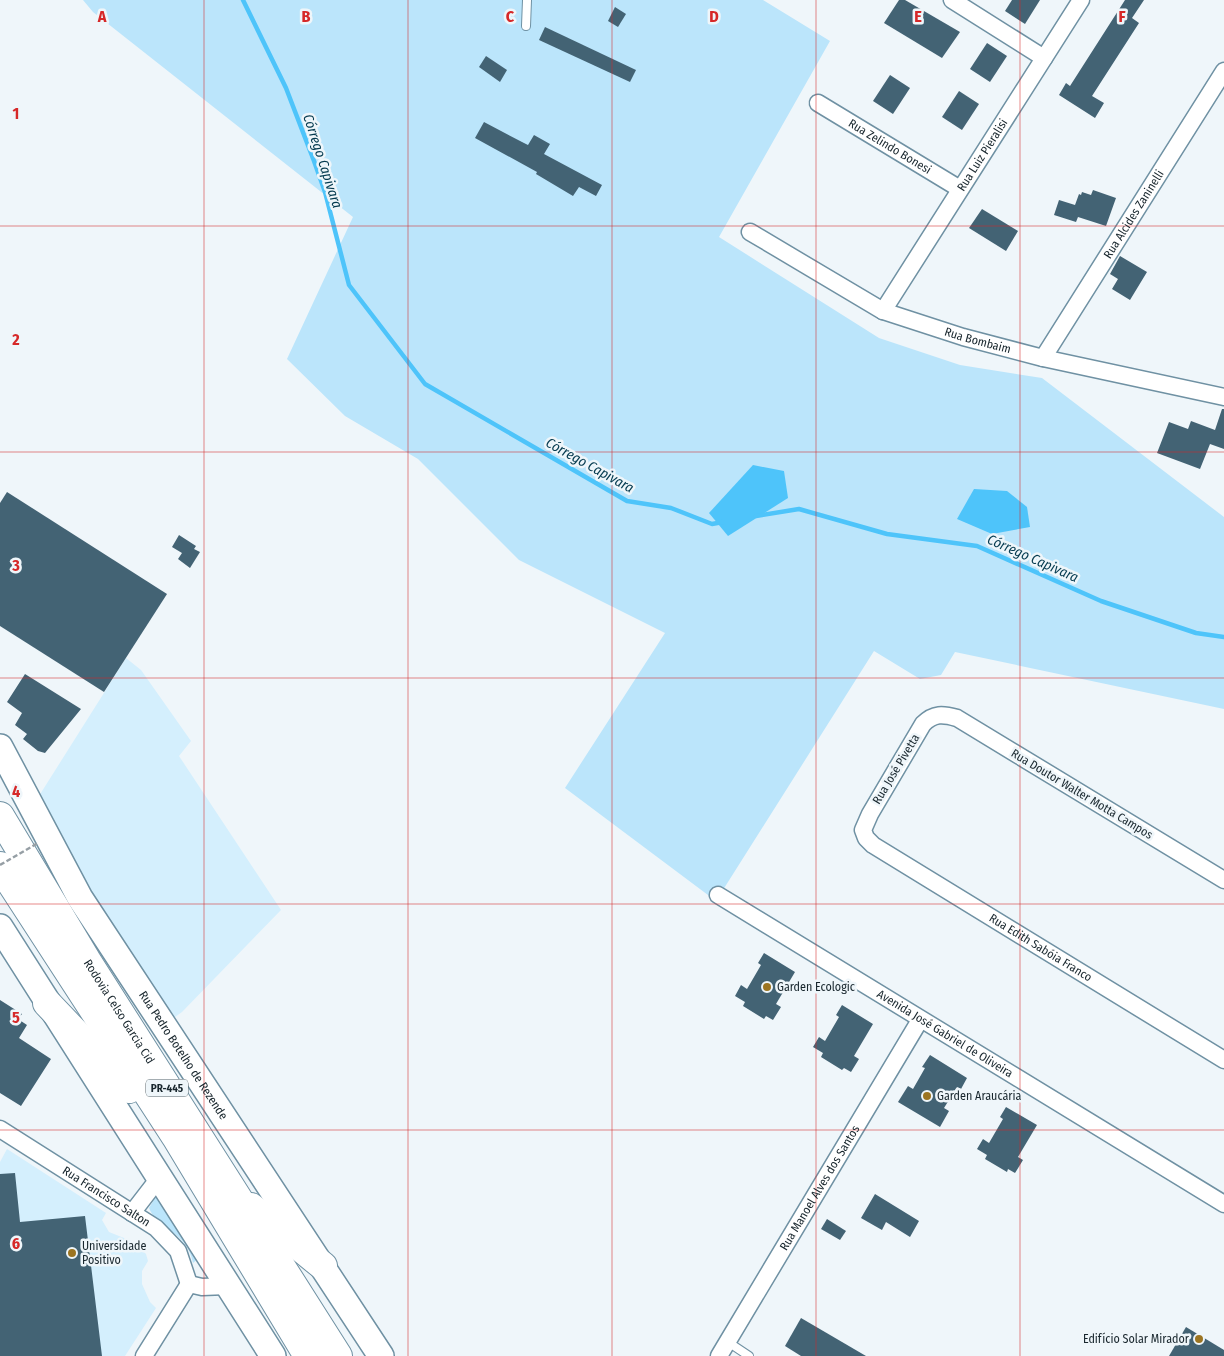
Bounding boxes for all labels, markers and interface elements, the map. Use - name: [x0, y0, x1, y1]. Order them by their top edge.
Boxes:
- text: A: [97, 7, 107, 26]
- text: B: [302, 7, 311, 26]
- text: C: [506, 7, 515, 26]
- text: D: [709, 7, 719, 26]
- text: E: [914, 7, 922, 26]
- text: F: [1118, 7, 1126, 26]
- text: 1: [13, 104, 19, 123]
- water label: Córrego Capivara: [299, 112, 346, 210]
- street label: Rua Zelindo Bonesi: [846, 116, 934, 177]
- street label: Rua Luiz Pieralisi: [954, 116, 1010, 194]
- street label: Rua Alcides Zaninelli: [1101, 167, 1167, 261]
- street label: Rua Bombaim: [943, 325, 1012, 356]
- text: 2: [11, 330, 20, 349]
- water label: Córrego Capivara: [543, 434, 637, 497]
- water label: Córrego Capivara: [985, 531, 1081, 586]
- text: 3: [11, 556, 20, 575]
- street label: Rua José Pivetta: [870, 731, 922, 807]
- street label: Rua Doutor Walter Motta Campos: [1009, 746, 1155, 842]
- text: 4: [12, 782, 20, 801]
- street label: Rua Edith Sabóia Franco: [987, 911, 1095, 984]
- street label: Rodovia Celso Garcia Cid: [81, 957, 157, 1066]
- place label: Garden Ecologic: [777, 980, 855, 994]
- marker: Garden Ecologic: [761, 981, 773, 993]
- street label: Avenida José Gabriel de Oliveira: [874, 987, 1016, 1081]
- street label: Rua Pedro Botelho de Rezende: [136, 988, 231, 1122]
- text: 5: [12, 1008, 20, 1027]
- road number: PR-445: [146, 1080, 188, 1096]
- place label: Garden Araucária: [937, 1089, 1022, 1103]
- marker: Garden Araucária: [921, 1090, 933, 1102]
- street label: Rua Manoel Alves dos Santos: [777, 1123, 862, 1253]
- street label: Rua Francisco Salton: [60, 1164, 153, 1230]
- text: 6: [12, 1234, 20, 1253]
- place label: Universidade Positivo: [82, 1239, 147, 1267]
- marker: Universidade Positivo: [66, 1247, 78, 1259]
- place label: Edifício Solar Mirador: [1083, 1332, 1190, 1346]
- marker: Edifício Solar Mirador: [1193, 1333, 1205, 1345]

